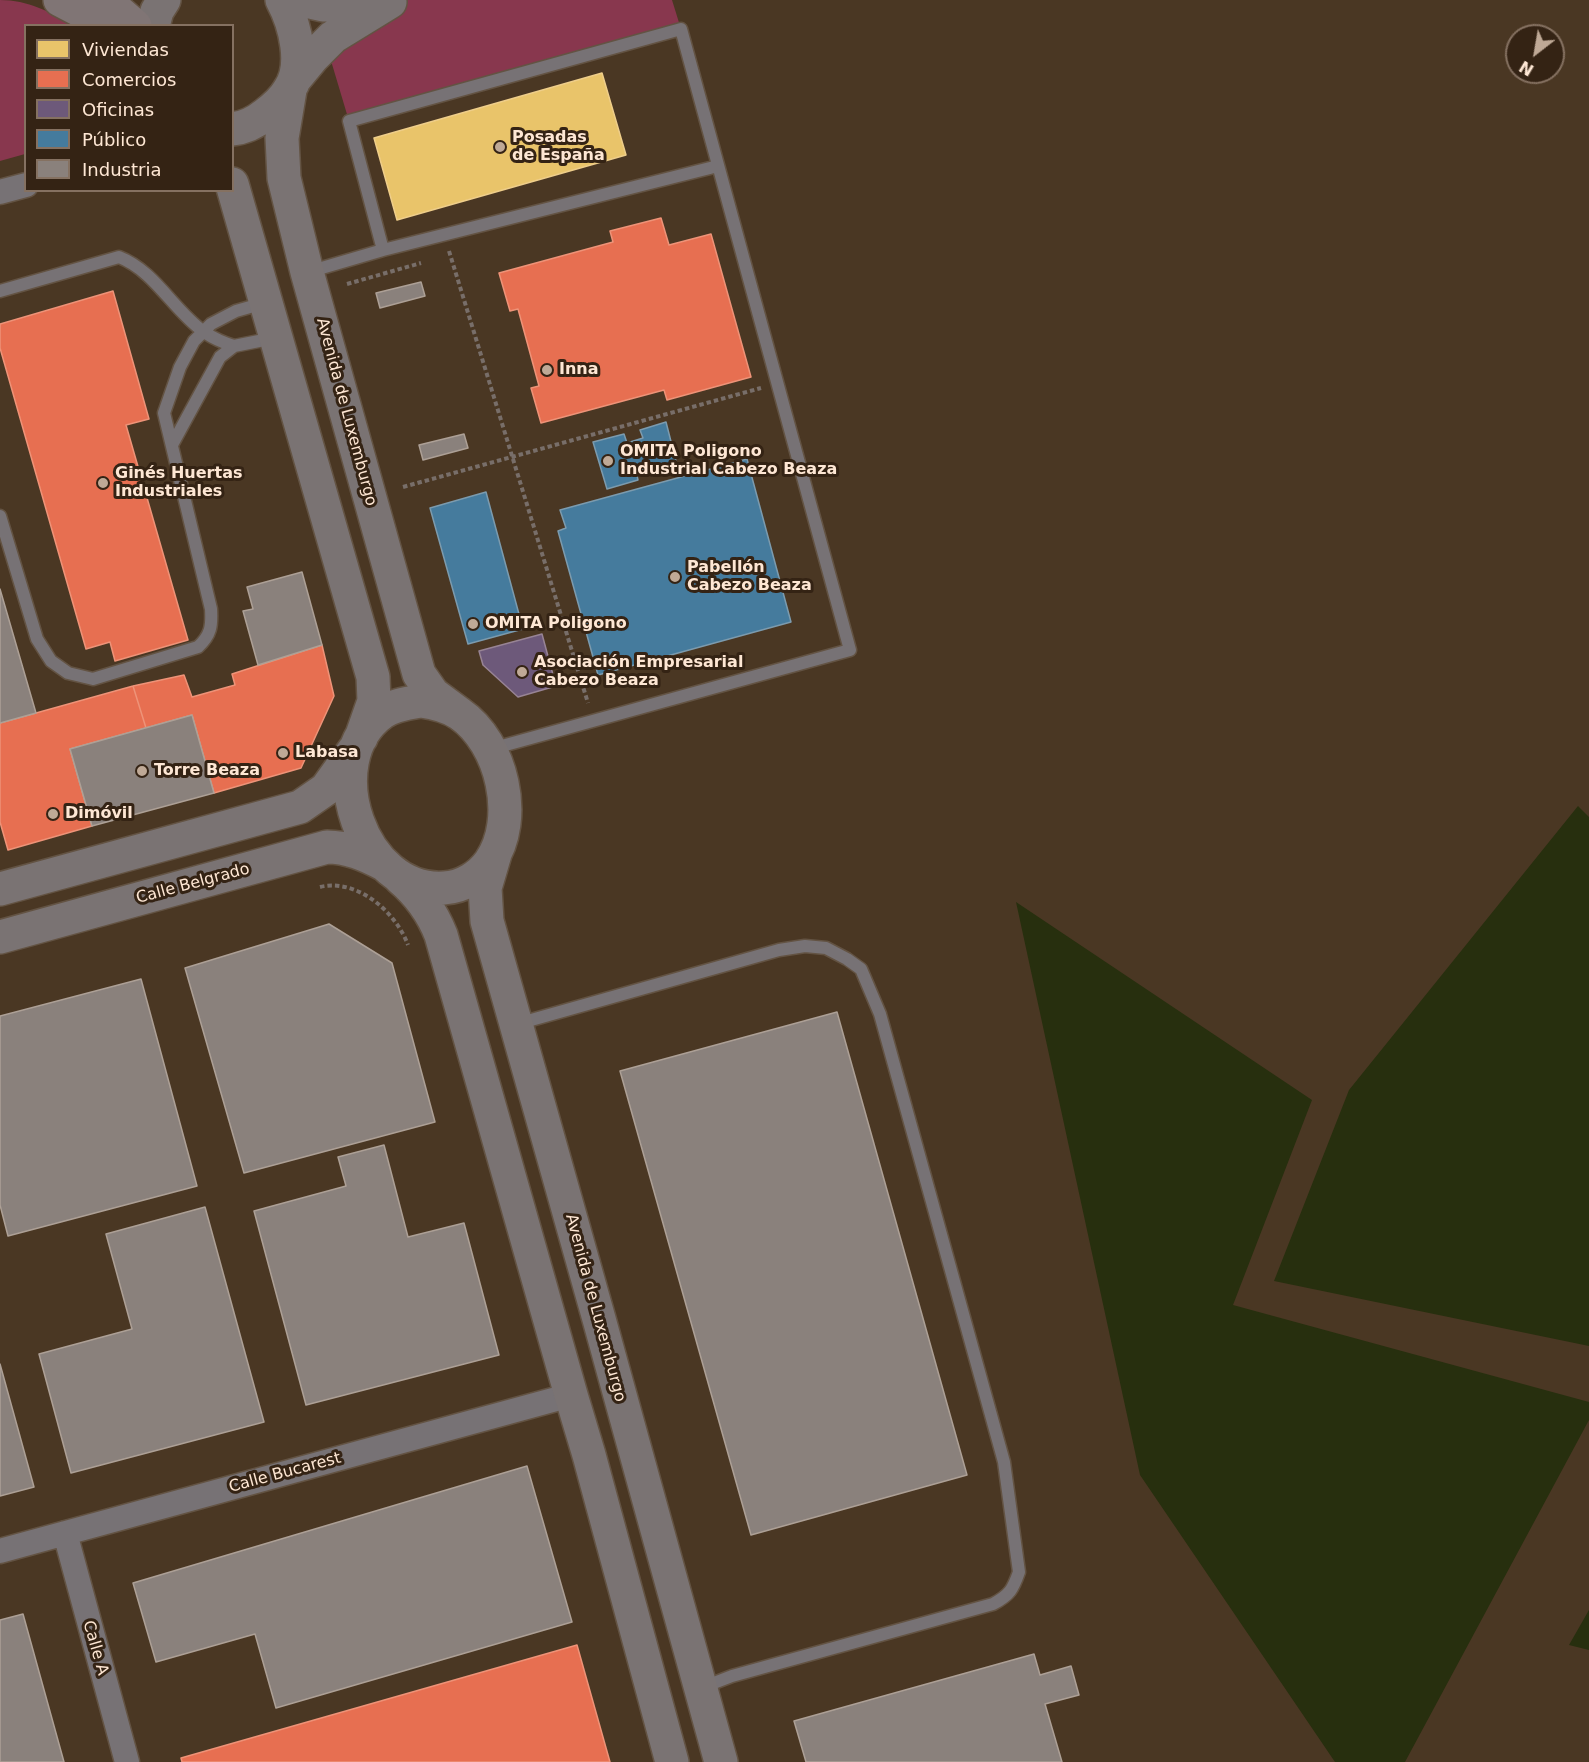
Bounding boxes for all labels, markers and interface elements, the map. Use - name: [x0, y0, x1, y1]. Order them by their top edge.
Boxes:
- legend: [24, 24, 234, 192]
- north arrow: [1505, 24, 1565, 84]
- text: Viviendas: [82, 39, 169, 60]
- text: N: [1516, 57, 1537, 80]
- text: Comercios: [82, 69, 176, 90]
- text: Oficinas: [82, 99, 154, 120]
- place label: Posadas de España: [512, 128, 605, 166]
- text: Público: [82, 129, 146, 150]
- marker: Posadas de España: [493, 140, 507, 154]
- text: Industria: [82, 159, 161, 180]
- street label: Avenida de Luxemburgo: [312, 316, 380, 508]
- place label: Inna: [559, 360, 599, 380]
- marker: Inna: [540, 363, 554, 377]
- place label: OMITA Poligono Industrial Cabezo Beaza: [620, 442, 837, 480]
- marker: OMITA Poligono Industrial Cabezo Beaza: [601, 454, 615, 468]
- place label: Ginés Huertas Industriales: [115, 464, 242, 502]
- marker: Ginés Huertas Industriales: [96, 476, 110, 490]
- place label: Pabellón Cabezo Beaza: [687, 558, 812, 596]
- marker: Pabellón Cabezo Beaza: [668, 570, 682, 584]
- place label: OMITA Poligono: [485, 614, 627, 634]
- marker: OMITA Poligono: [466, 617, 480, 631]
- place label: Asociación Empresarial Cabezo Beaza: [534, 653, 743, 691]
- marker: Asociación Empresarial Cabezo Beaza: [515, 665, 529, 679]
- place label: Labasa: [295, 743, 359, 763]
- marker: Labasa: [276, 746, 290, 760]
- place label: Torre Beaza: [154, 761, 260, 781]
- marker: Torre Beaza: [135, 764, 149, 778]
- place label: Dimóvil: [65, 804, 133, 824]
- marker: Dimóvil: [46, 807, 60, 821]
- street label: Calle Belgrado: [134, 860, 252, 908]
- street label: Avenida de Luxemburgo: [561, 1212, 629, 1404]
- street label: Calle Bucarest: [227, 1449, 343, 1497]
- street label: Calle A: [78, 1619, 112, 1677]

